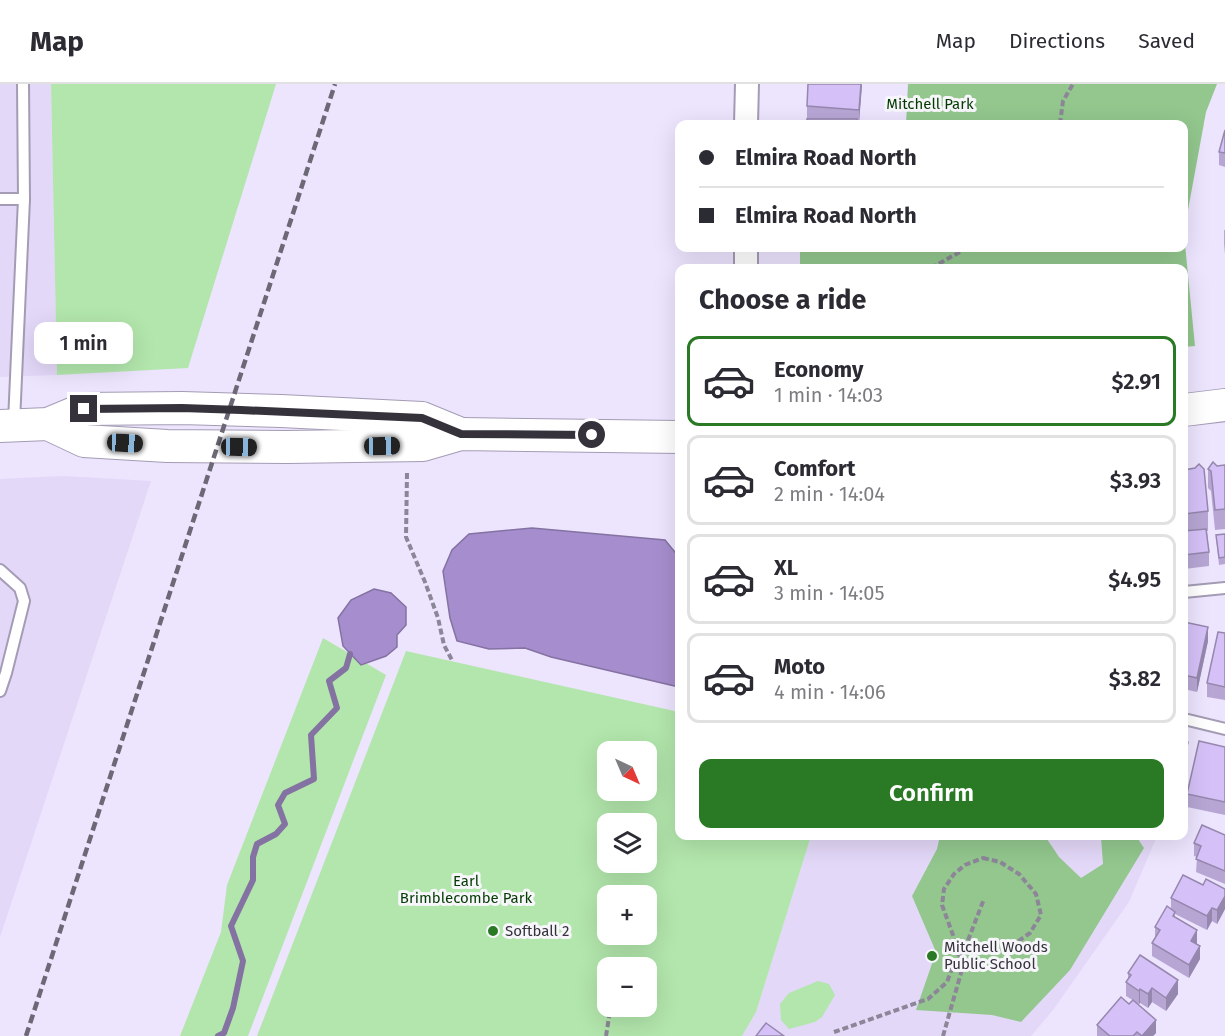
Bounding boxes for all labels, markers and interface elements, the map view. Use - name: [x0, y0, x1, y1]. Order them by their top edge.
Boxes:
- text: Map: [30, 25, 84, 58]
- text: Map: [936, 28, 976, 54]
- text: Directions: [1009, 28, 1105, 54]
- text: Saved: [1138, 28, 1195, 54]
- park label: Mitchell Park: [886, 95, 974, 113]
- text: Elmira Road North: [735, 144, 917, 171]
- text: Elmira Road North: [735, 202, 917, 229]
- text: Choose a ride: [699, 284, 866, 316]
- callout: 1 min: [34, 322, 134, 364]
- text: 1 min: [59, 331, 108, 355]
- icon: car: [702, 354, 756, 408]
- text: Economy: [774, 356, 863, 383]
- text: $2.91: [1111, 368, 1161, 395]
- text: 1 min · 14:03: [774, 383, 883, 407]
- route end: [70, 395, 97, 422]
- route start: [578, 421, 605, 448]
- car: [107, 433, 143, 453]
- car: [364, 437, 400, 455]
- car: [221, 438, 257, 456]
- icon: car: [702, 453, 756, 507]
- text: Comfort: [774, 455, 855, 482]
- text: $3.93: [1110, 467, 1161, 494]
- text: 2 min · 14:04: [774, 482, 885, 506]
- icon: car: [702, 552, 756, 606]
- text: XL: [774, 554, 798, 581]
- text: $4.95: [1108, 566, 1161, 593]
- text: 3 min · 14:05: [774, 581, 884, 605]
- icon: car: [702, 651, 756, 705]
- text: Moto: [774, 653, 825, 680]
- text: $3.82: [1109, 665, 1161, 692]
- text: 4 min · 14:06: [774, 680, 886, 704]
- north arrow: [597, 741, 657, 801]
- map controls: [597, 741, 657, 1017]
- button: Confirm: [699, 759, 1164, 828]
- button: layers: [597, 813, 657, 873]
- park label: Earl Brimblecombe Park: [400, 872, 533, 907]
- button: +: [597, 885, 657, 945]
- place label: Softball 2: [505, 922, 569, 940]
- marker: Softball 2: [486, 924, 500, 938]
- place label: Mitchell Woods Public School: [944, 938, 1048, 973]
- marker: Mitchell Woods Public School: [925, 949, 939, 963]
- button: −: [597, 957, 657, 1017]

